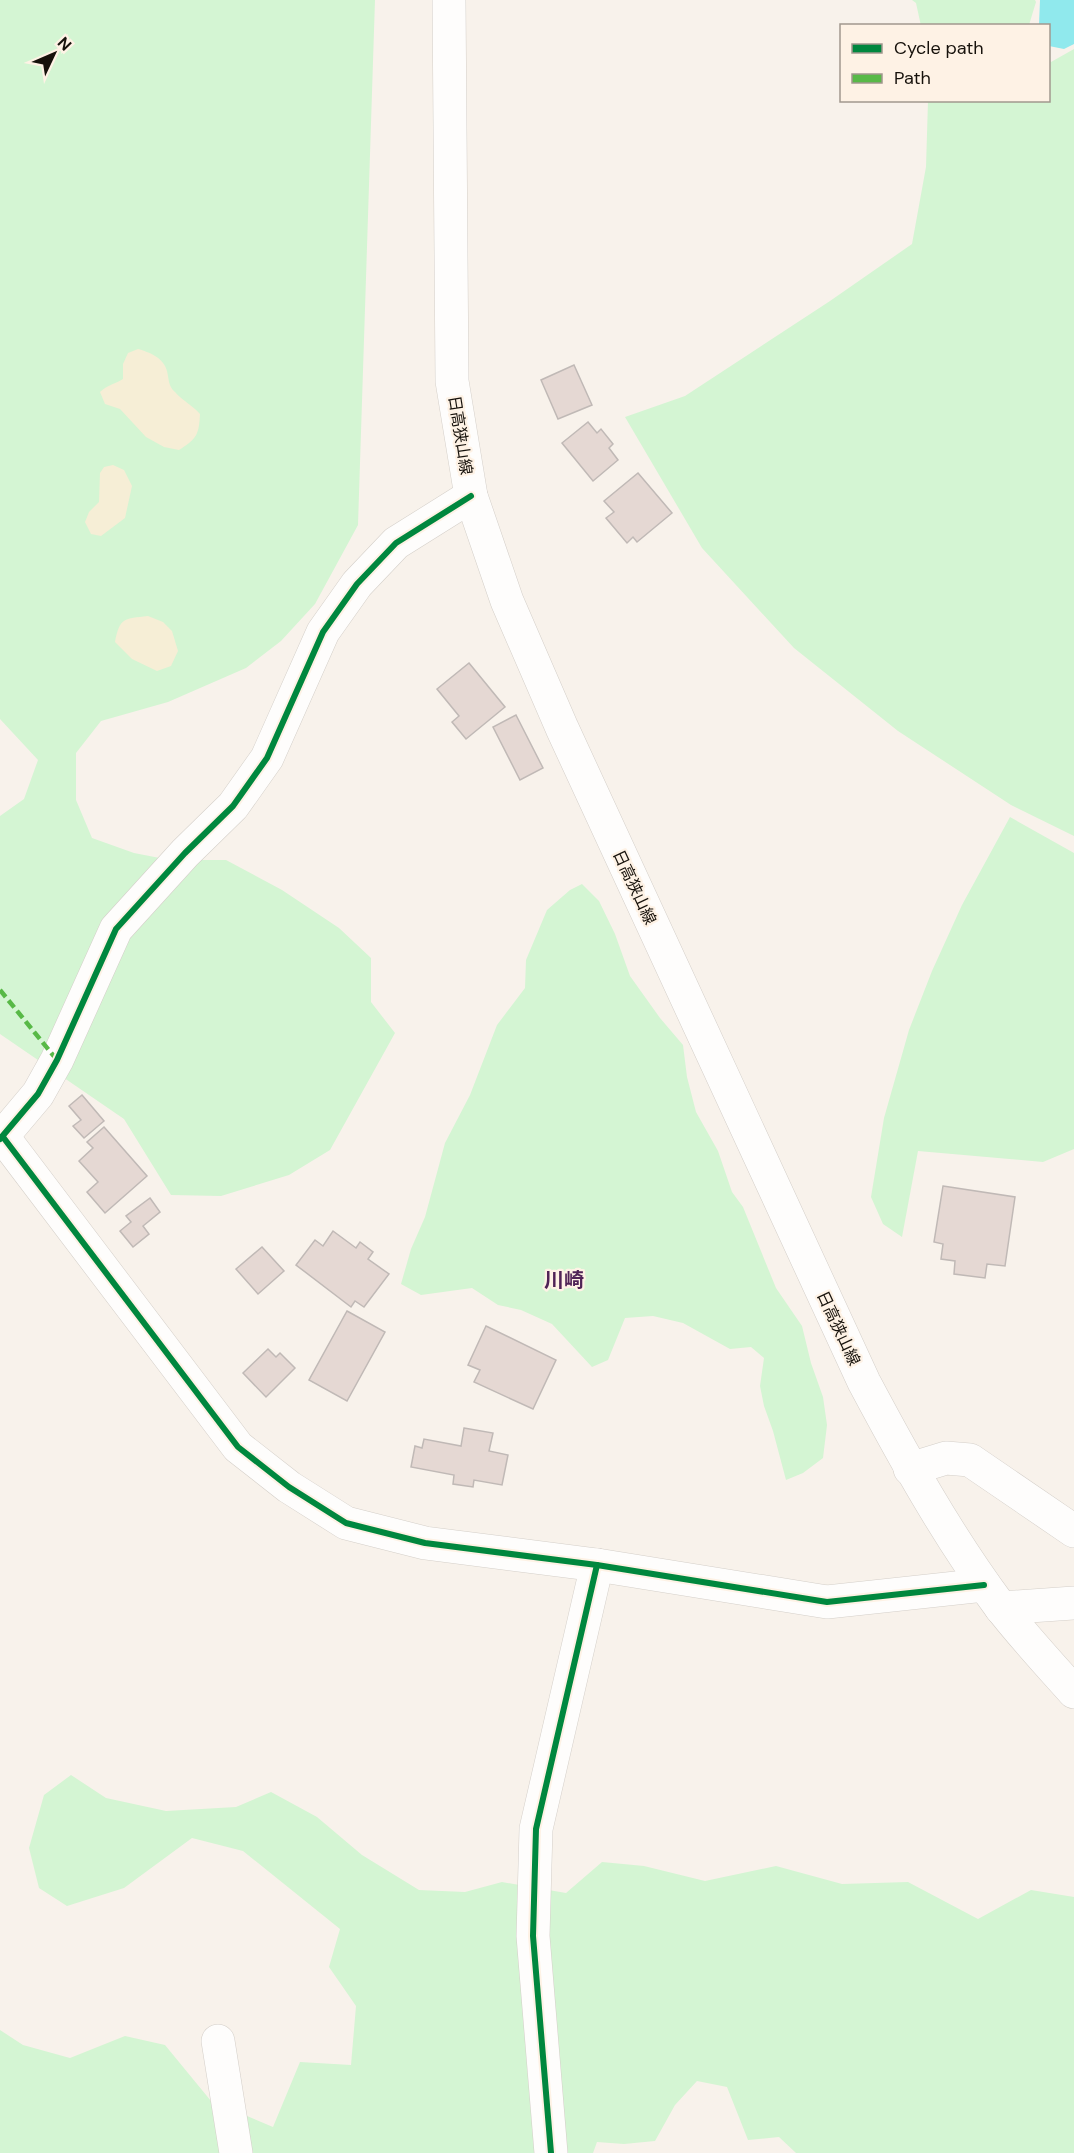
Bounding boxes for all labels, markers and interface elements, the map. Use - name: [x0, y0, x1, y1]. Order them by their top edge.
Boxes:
- north arrow: [24, 24, 84, 84]
- legend: [840, 24, 1050, 102]
- text: N: [53, 32, 76, 55]
- text: Cycle path: [894, 36, 984, 60]
- text: Path: [894, 66, 931, 90]
- street label: 日高狭山線: [444, 394, 477, 476]
- street label: 日高狭山線: [608, 847, 661, 928]
- district label: 川崎: [544, 1267, 584, 1293]
- street label: 日高狭山線: [812, 1288, 865, 1369]

